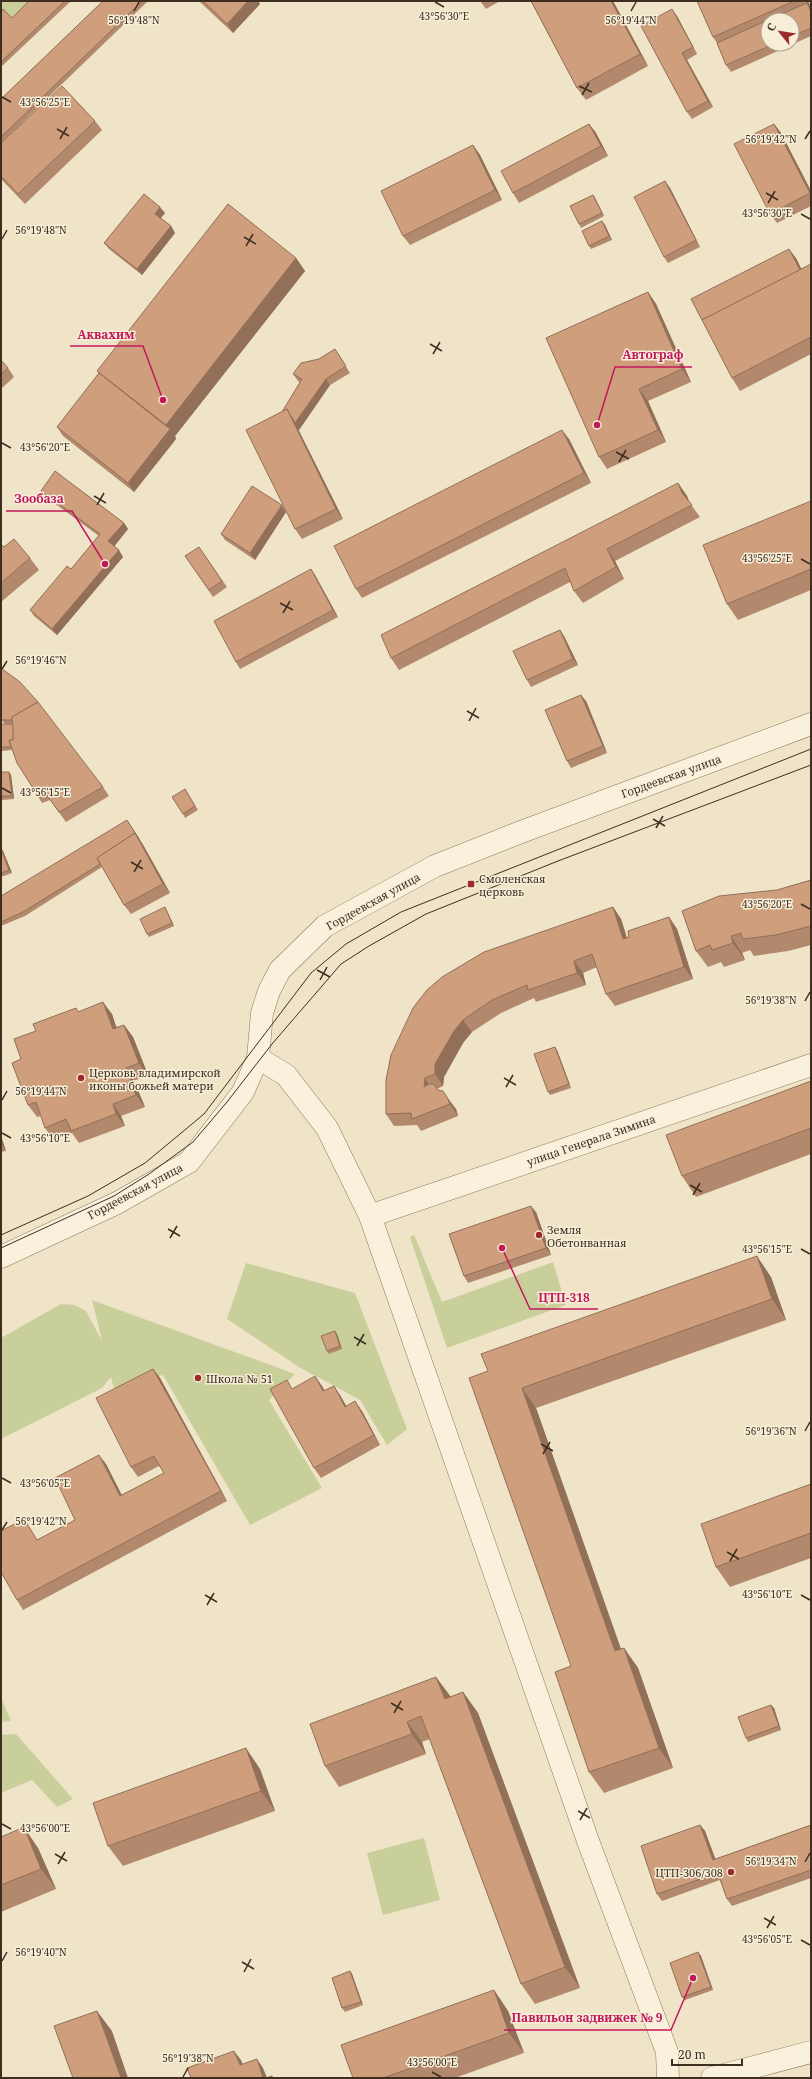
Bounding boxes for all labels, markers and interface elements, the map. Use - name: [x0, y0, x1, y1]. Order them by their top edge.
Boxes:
- text: 43°56'30"E: [419, 9, 469, 23]
- north arrow: [760, 12, 800, 52]
- text: 56°19'48"N: [108, 13, 160, 27]
- text: 56°19'44"N: [605, 13, 657, 27]
- text: С: [763, 20, 779, 34]
- text: 43°56'25"E: [20, 95, 70, 109]
- text: 56°19'42"N: [745, 132, 797, 146]
- text: 43°56'30"E: [742, 206, 792, 220]
- text: 56°19'48"N: [15, 223, 67, 237]
- callout: Аквахим: [70, 322, 143, 346]
- text: Аквахим: [78, 326, 135, 343]
- callout: Автограф: [615, 343, 692, 367]
- text: Автограф: [623, 346, 684, 363]
- text: 43°56'20"E: [20, 440, 70, 454]
- callout: Зообаза: [6, 487, 72, 511]
- text: Зообаза: [14, 490, 64, 507]
- text: 43°56'25"E: [742, 551, 792, 565]
- text: 56°19'46"N: [15, 653, 67, 667]
- street label: Гордеевская улица: [619, 751, 723, 801]
- text: 43°56'15"E: [20, 785, 70, 799]
- street label: Гордеевская улица: [323, 869, 423, 933]
- place label: Смоленская церковь: [479, 871, 546, 899]
- marker: Смоленская церковь: [466, 879, 476, 889]
- text: 43°56'20"E: [742, 897, 792, 911]
- text: 56°19'38"N: [745, 993, 797, 1007]
- place label: Церковь владимирской иконы божьей матери: [89, 1065, 221, 1093]
- marker: Церковь владимирской иконы божьей матери: [76, 1073, 86, 1083]
- text: 56°19'44"N: [15, 1084, 67, 1098]
- street label: улица Генерала Зимина: [525, 1111, 657, 1169]
- text: 43°56'10"E: [20, 1131, 70, 1145]
- street label: Гордеевская улица: [85, 1160, 185, 1222]
- place label: Земля Обетонванная: [547, 1222, 627, 1250]
- marker: Земля Обетонванная: [534, 1230, 544, 1240]
- text: 43°56'15"E: [742, 1242, 792, 1256]
- callout: ЦТП-318: [530, 1285, 598, 1309]
- text: ЦТП-318: [538, 1289, 590, 1306]
- place label: Школа № 51: [206, 1371, 273, 1386]
- marker: Школа № 51: [193, 1373, 203, 1383]
- text: 56°19'36"N: [745, 1424, 797, 1438]
- text: 43°56'05"E: [20, 1476, 70, 1490]
- text: 56°19'42"N: [15, 1514, 67, 1528]
- text: 43°56'10"E: [742, 1587, 792, 1601]
- text: 43°56'00"E: [20, 1821, 70, 1835]
- text: 56°19'34"N: [745, 1854, 797, 1868]
- place label: ЦТП-306/308: [655, 1865, 723, 1880]
- marker: ЦТП-306/308: [726, 1867, 736, 1877]
- text: 43°56'05"E: [742, 1932, 792, 1946]
- text: 56°19'40"N: [15, 1945, 67, 1959]
- callout: Павильон задвижек № 9: [504, 2006, 671, 2030]
- text: Павильон задвижек № 9: [511, 2009, 663, 2026]
- scale bar: [672, 2041, 742, 2067]
- text: 20 m: [678, 2046, 706, 2063]
- text: 56°19'38"N: [162, 2051, 214, 2065]
- text: 43°56'00"E: [407, 2055, 457, 2069]

